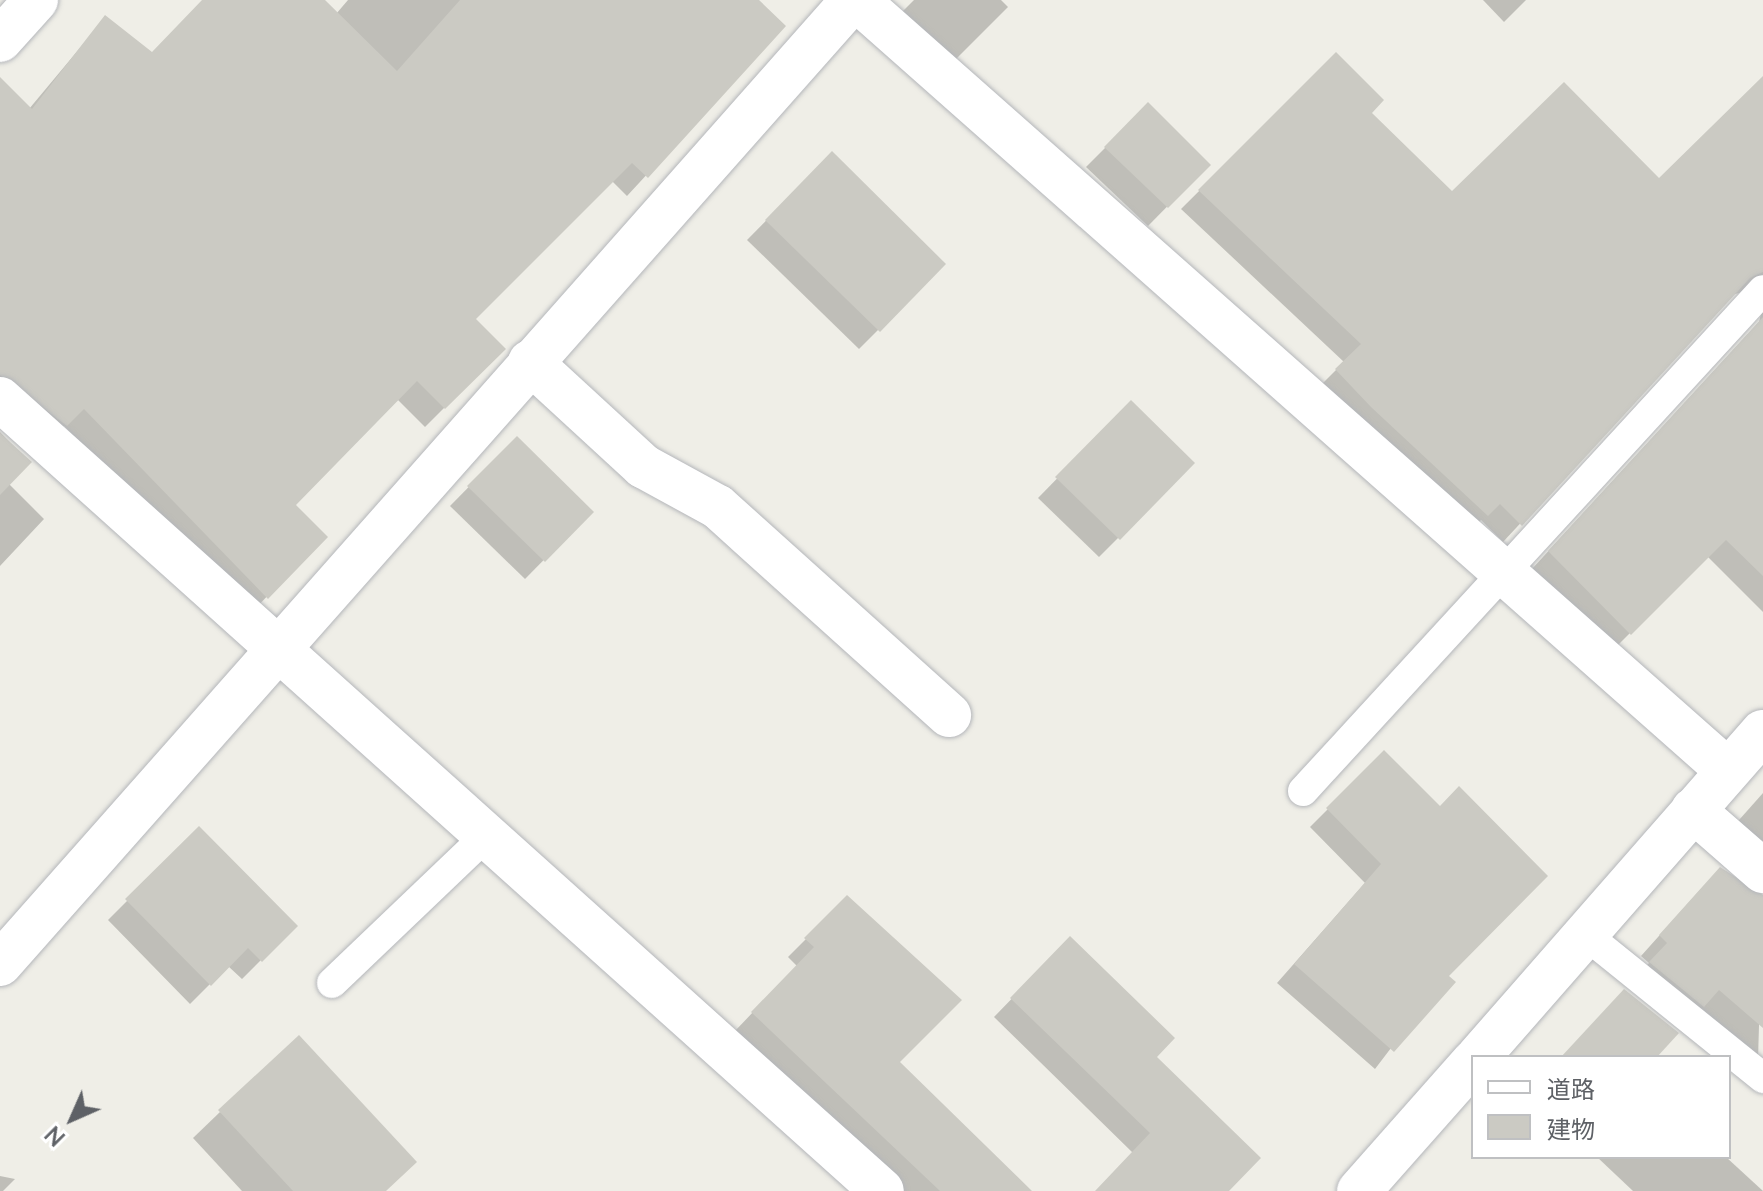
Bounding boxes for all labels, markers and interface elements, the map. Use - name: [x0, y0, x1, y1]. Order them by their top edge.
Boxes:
- legend: [1471, 1055, 1731, 1159]
- text: 道路: [1547, 1074, 1595, 1103]
- north arrow: [32, 1079, 112, 1159]
- text: 建物: [1547, 1114, 1595, 1143]
- text: N: [39, 1121, 70, 1152]

